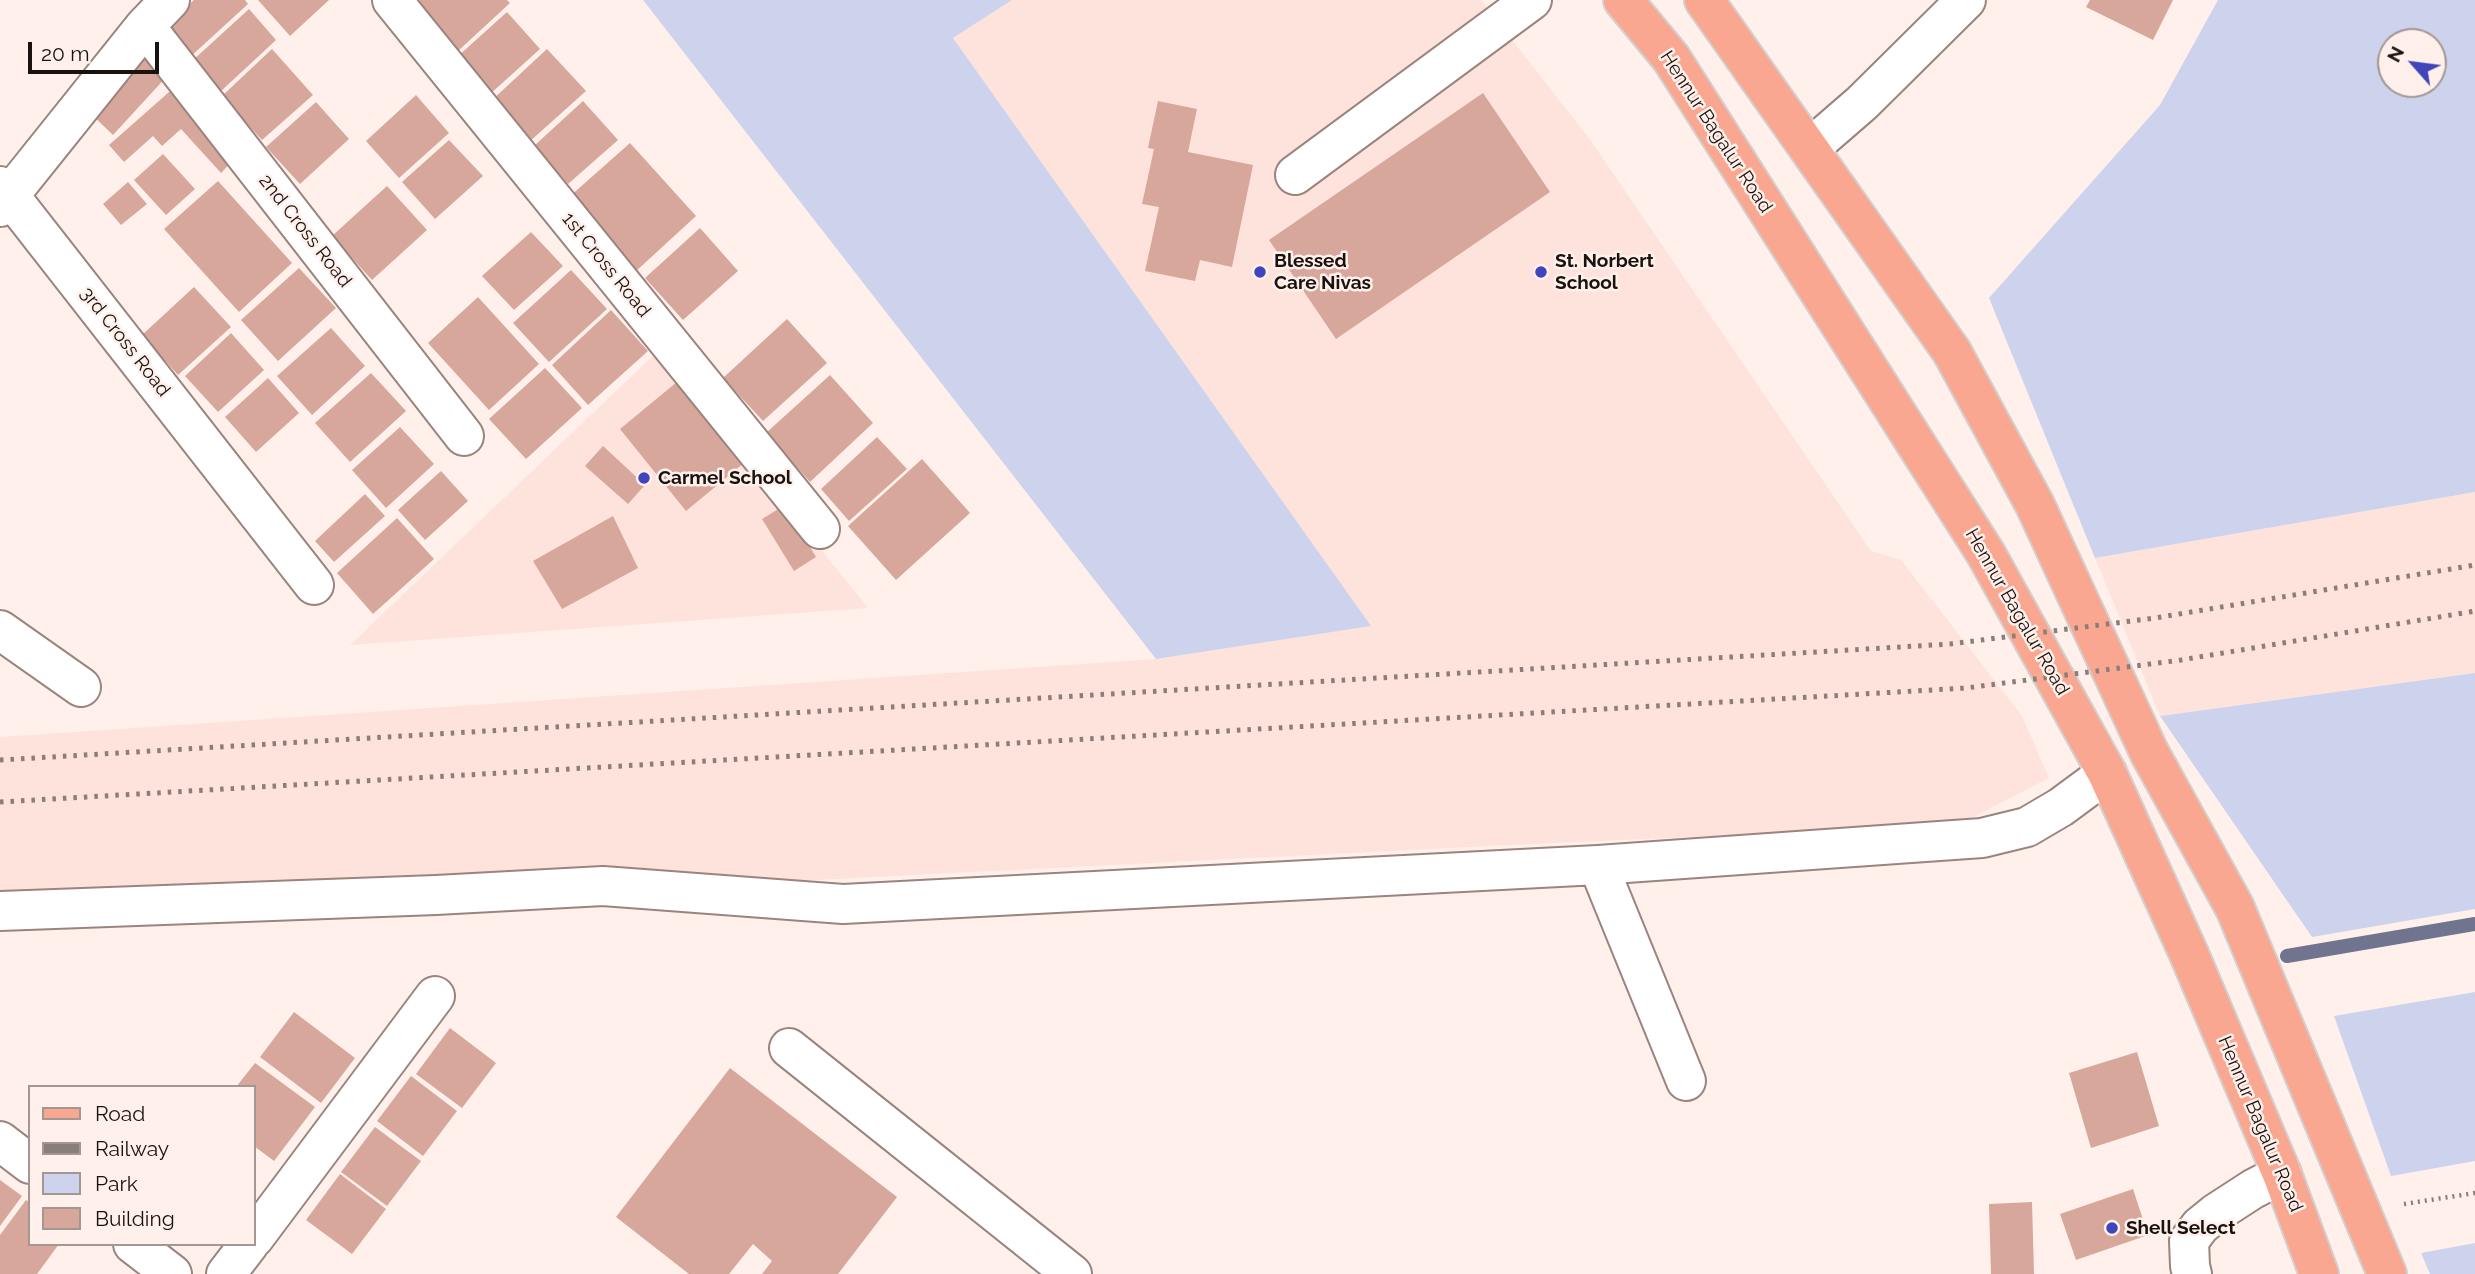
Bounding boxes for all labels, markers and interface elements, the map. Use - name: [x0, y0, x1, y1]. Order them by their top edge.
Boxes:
- scale bar: [32, 28, 163, 72]
- north arrow: [2377, 28, 2447, 98]
- text: 20 m: [41, 41, 89, 66]
- text: N: [2382, 43, 2408, 66]
- street label: Hennur Bagalur Road: [1655, 47, 1777, 217]
- street label: 2nd Cross Road: [254, 170, 356, 292]
- street label: 1st Cross Road: [557, 208, 655, 322]
- place label: Blessed Care Nivas: [1274, 250, 1371, 294]
- place label: St. Norbert School: [1555, 250, 1654, 294]
- marker: Blessed Care Nivas: [1252, 264, 1268, 280]
- marker: St. Norbert School: [1533, 264, 1549, 280]
- street label: 3rd Cross Road: [75, 283, 175, 401]
- place label: Carmel School: [658, 467, 792, 489]
- marker: Carmel School: [636, 470, 652, 486]
- street label: Hennur Bagalur Road: [1960, 525, 2074, 699]
- street label: Hennur Bagalur Road: [2213, 1033, 2307, 1215]
- legend: [28, 1085, 256, 1246]
- text: Road: [95, 1101, 145, 1126]
- text: Railway: [95, 1136, 169, 1161]
- text: Park: [95, 1171, 138, 1196]
- text: Building: [95, 1206, 175, 1231]
- place label: Shell Select: [2126, 1217, 2236, 1239]
- marker: Shell Select: [2104, 1220, 2120, 1236]

